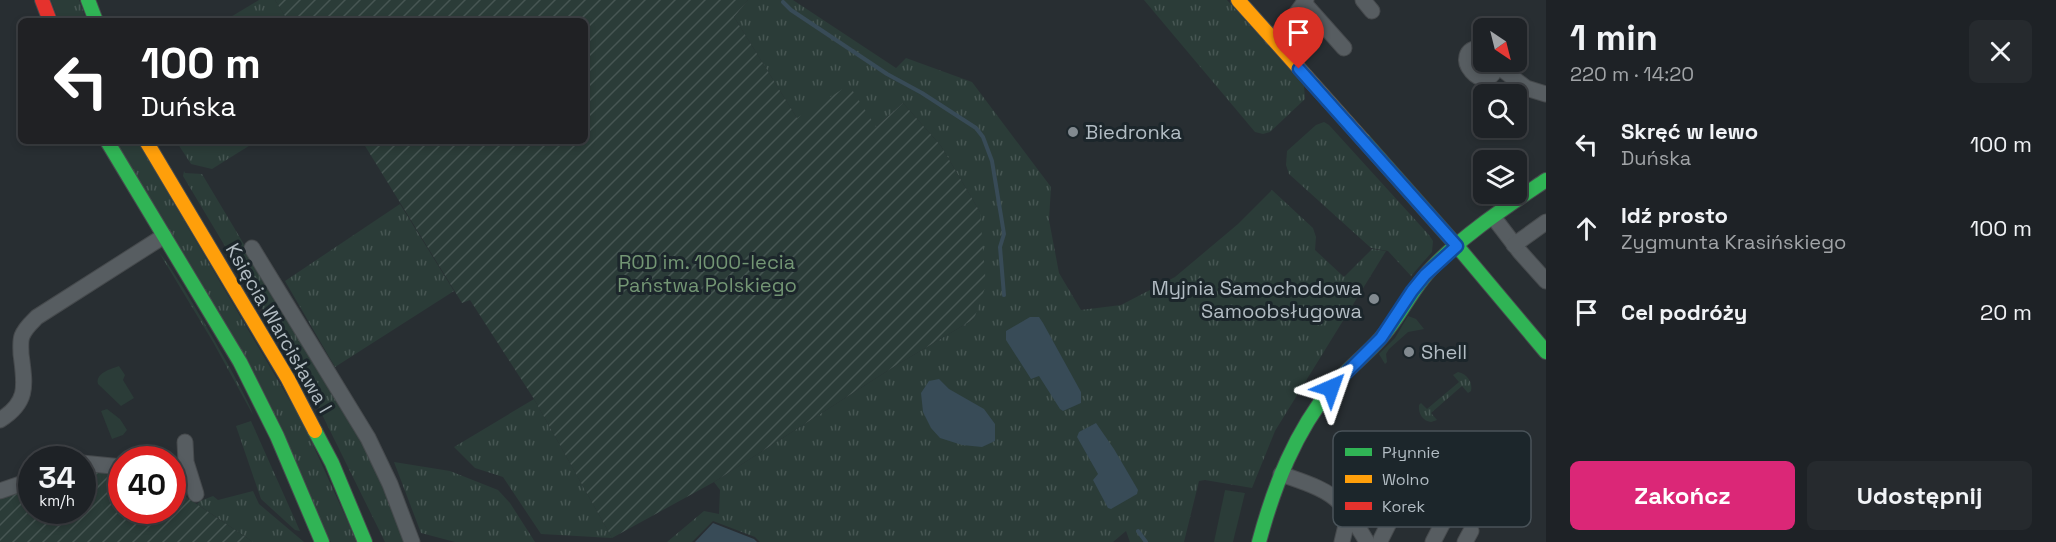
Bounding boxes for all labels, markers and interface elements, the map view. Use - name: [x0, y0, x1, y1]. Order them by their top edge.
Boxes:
- pin: [1273, 7, 1324, 69]
- text: 1 min: [1570, 15, 1658, 61]
- icon: arrive: [1282, 16, 1315, 49]
- north arrow: [1473, 18, 1527, 72]
- map controls: [1473, 18, 1527, 204]
- button: close: [1969, 20, 2032, 83]
- text: 100 m: [141, 37, 261, 90]
- icon: left: [42, 42, 120, 120]
- text: 220 m · 14:20: [1570, 61, 1694, 87]
- button: search: [1473, 84, 1527, 138]
- text: Duńska: [141, 89, 236, 124]
- text: Skręć w lewo: [1621, 117, 1758, 145]
- place label: Biedronka: [1085, 119, 1182, 145]
- marker: Biedronka: [1066, 125, 1080, 139]
- icon: left: [1570, 128, 1603, 161]
- text: 100 m: [1970, 130, 2032, 158]
- text: Duńska: [1621, 145, 1691, 171]
- button: layers: [1473, 150, 1527, 204]
- text: Idź prosto: [1621, 201, 1728, 229]
- icon: ahead: [1570, 212, 1603, 245]
- text: 100 m: [1970, 214, 2032, 242]
- text: Zygmunta Krasińskiego: [1621, 229, 1846, 255]
- street label: Księcia Warcisława I: [220, 238, 338, 418]
- park label: ROD im. 1000-lecia Państwa Polskiego: [617, 249, 797, 298]
- place label: Myjnia Samochodowa Samoobsługowa: [1151, 275, 1362, 324]
- marker: Myjnia Samochodowa Samoobsługowa: [1367, 292, 1381, 306]
- icon: arrive: [1570, 296, 1603, 329]
- text: Cel podróży: [1621, 298, 1747, 326]
- text: 20 m: [1980, 298, 2032, 326]
- place label: Shell: [1421, 339, 1467, 365]
- marker: Shell: [1402, 345, 1416, 359]
- position arrow: [1299, 356, 1363, 420]
- legend: [1333, 431, 1531, 527]
- text: Płynnie: [1382, 442, 1440, 463]
- speed limit sign: 40: [108, 446, 186, 524]
- text: 34: [38, 458, 76, 497]
- button: Zakończ: [1570, 461, 1795, 530]
- button: Udostępnij: [1807, 461, 2032, 530]
- text: Wolno: [1382, 469, 1429, 490]
- text: km/h: [39, 491, 75, 510]
- text: Korek: [1382, 496, 1426, 517]

